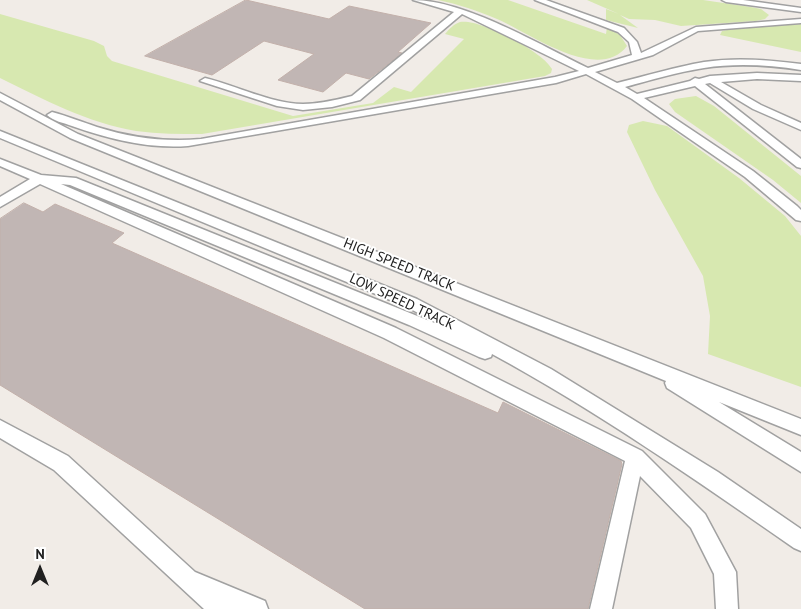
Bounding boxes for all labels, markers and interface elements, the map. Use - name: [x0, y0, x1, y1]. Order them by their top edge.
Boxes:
- street label: HIGH SPEED TRACK: [341, 235, 457, 295]
- street label: LOW SPEED TRACK: [347, 270, 457, 334]
- north arrow: [15, 544, 65, 594]
- text: N: [35, 545, 45, 563]

